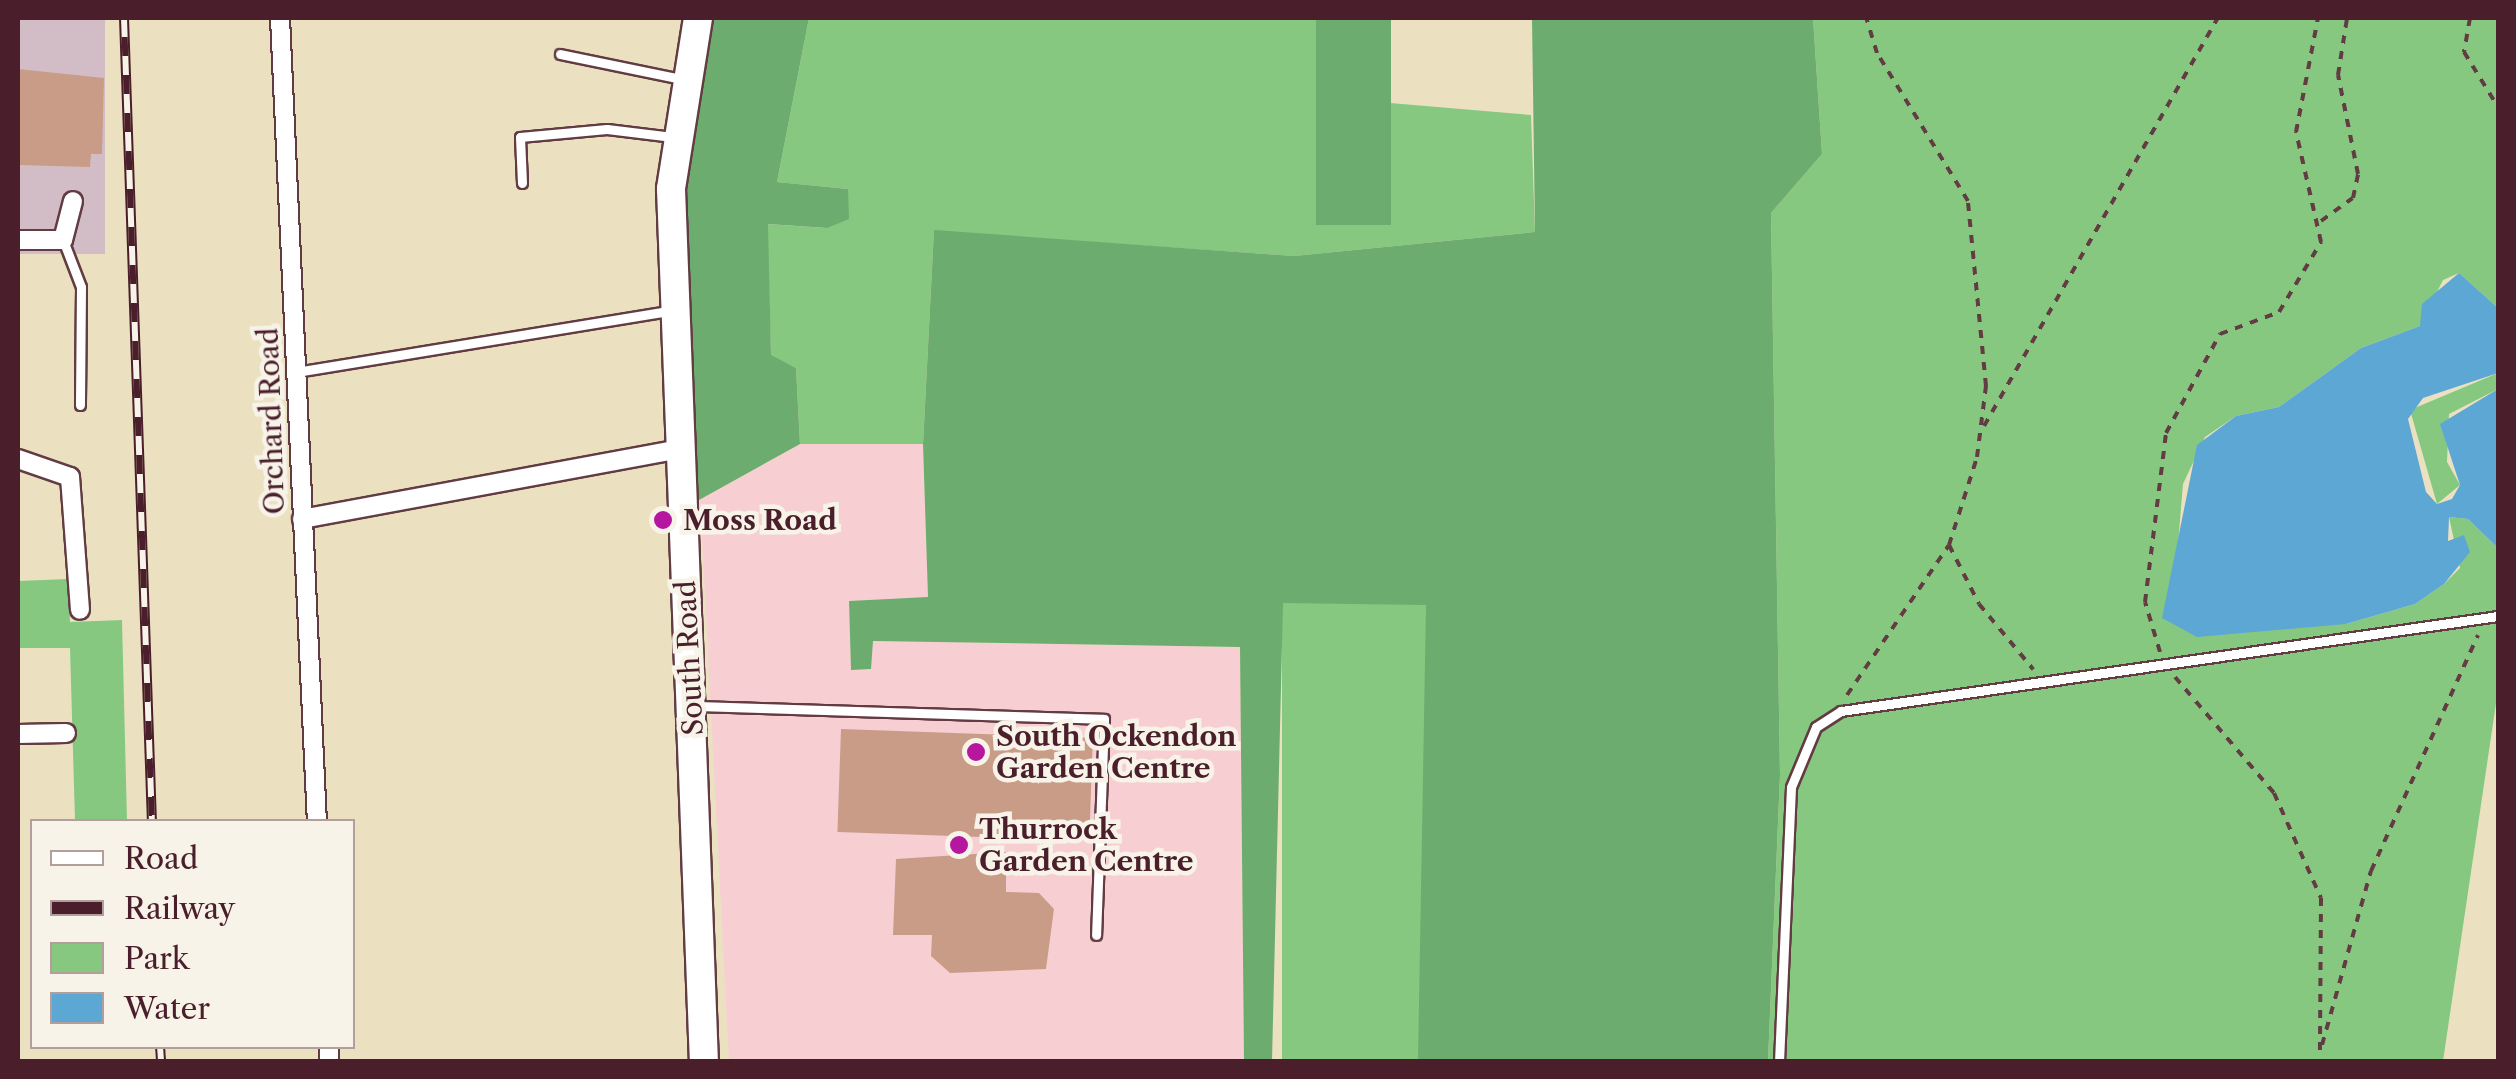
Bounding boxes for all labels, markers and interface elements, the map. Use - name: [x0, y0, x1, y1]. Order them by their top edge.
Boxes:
- street label: Orchard Road: [251, 327, 291, 515]
- place label: Moss Road: [683, 503, 837, 537]
- marker: Moss Road: [652, 509, 674, 531]
- street label: South Road: [668, 580, 710, 736]
- place label: South Ockendon Garden Centre: [996, 719, 1236, 785]
- marker: South Ockendon Garden Centre: [965, 741, 987, 763]
- place label: Thurrock Garden Centre: [979, 812, 1194, 878]
- legend: [30, 819, 355, 1049]
- marker: Thurrock Garden Centre: [948, 834, 970, 856]
- text: Road: [124, 840, 198, 877]
- text: Railway: [124, 890, 235, 927]
- text: Park: [124, 940, 189, 977]
- text: Water: [124, 990, 210, 1027]

